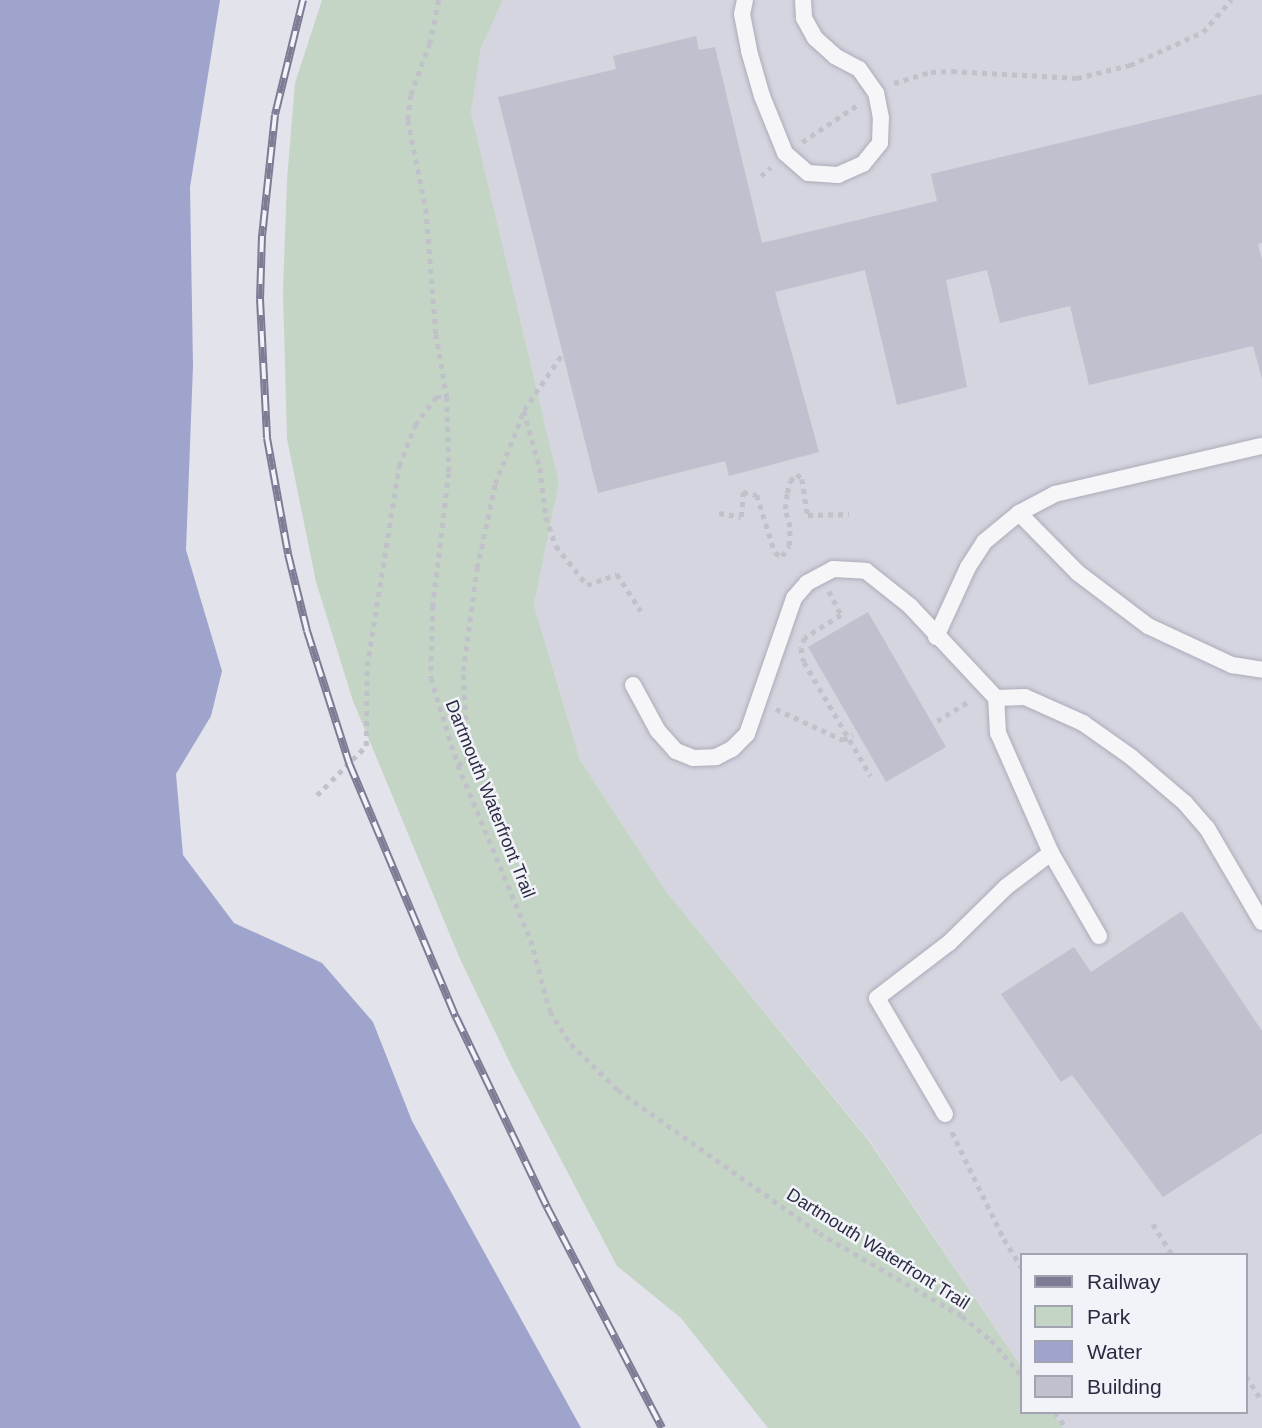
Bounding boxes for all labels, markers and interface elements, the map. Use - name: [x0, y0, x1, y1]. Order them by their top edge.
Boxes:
- street label: Dartmouth Waterfront Trail: [440, 697, 540, 901]
- street label: Dartmouth Waterfront Trail: [783, 1184, 973, 1314]
- legend: [1020, 1253, 1248, 1414]
- text: Railway: [1087, 1270, 1161, 1293]
- text: Park: [1087, 1305, 1130, 1328]
- text: Water: [1087, 1340, 1142, 1363]
- text: Building: [1087, 1375, 1162, 1398]

